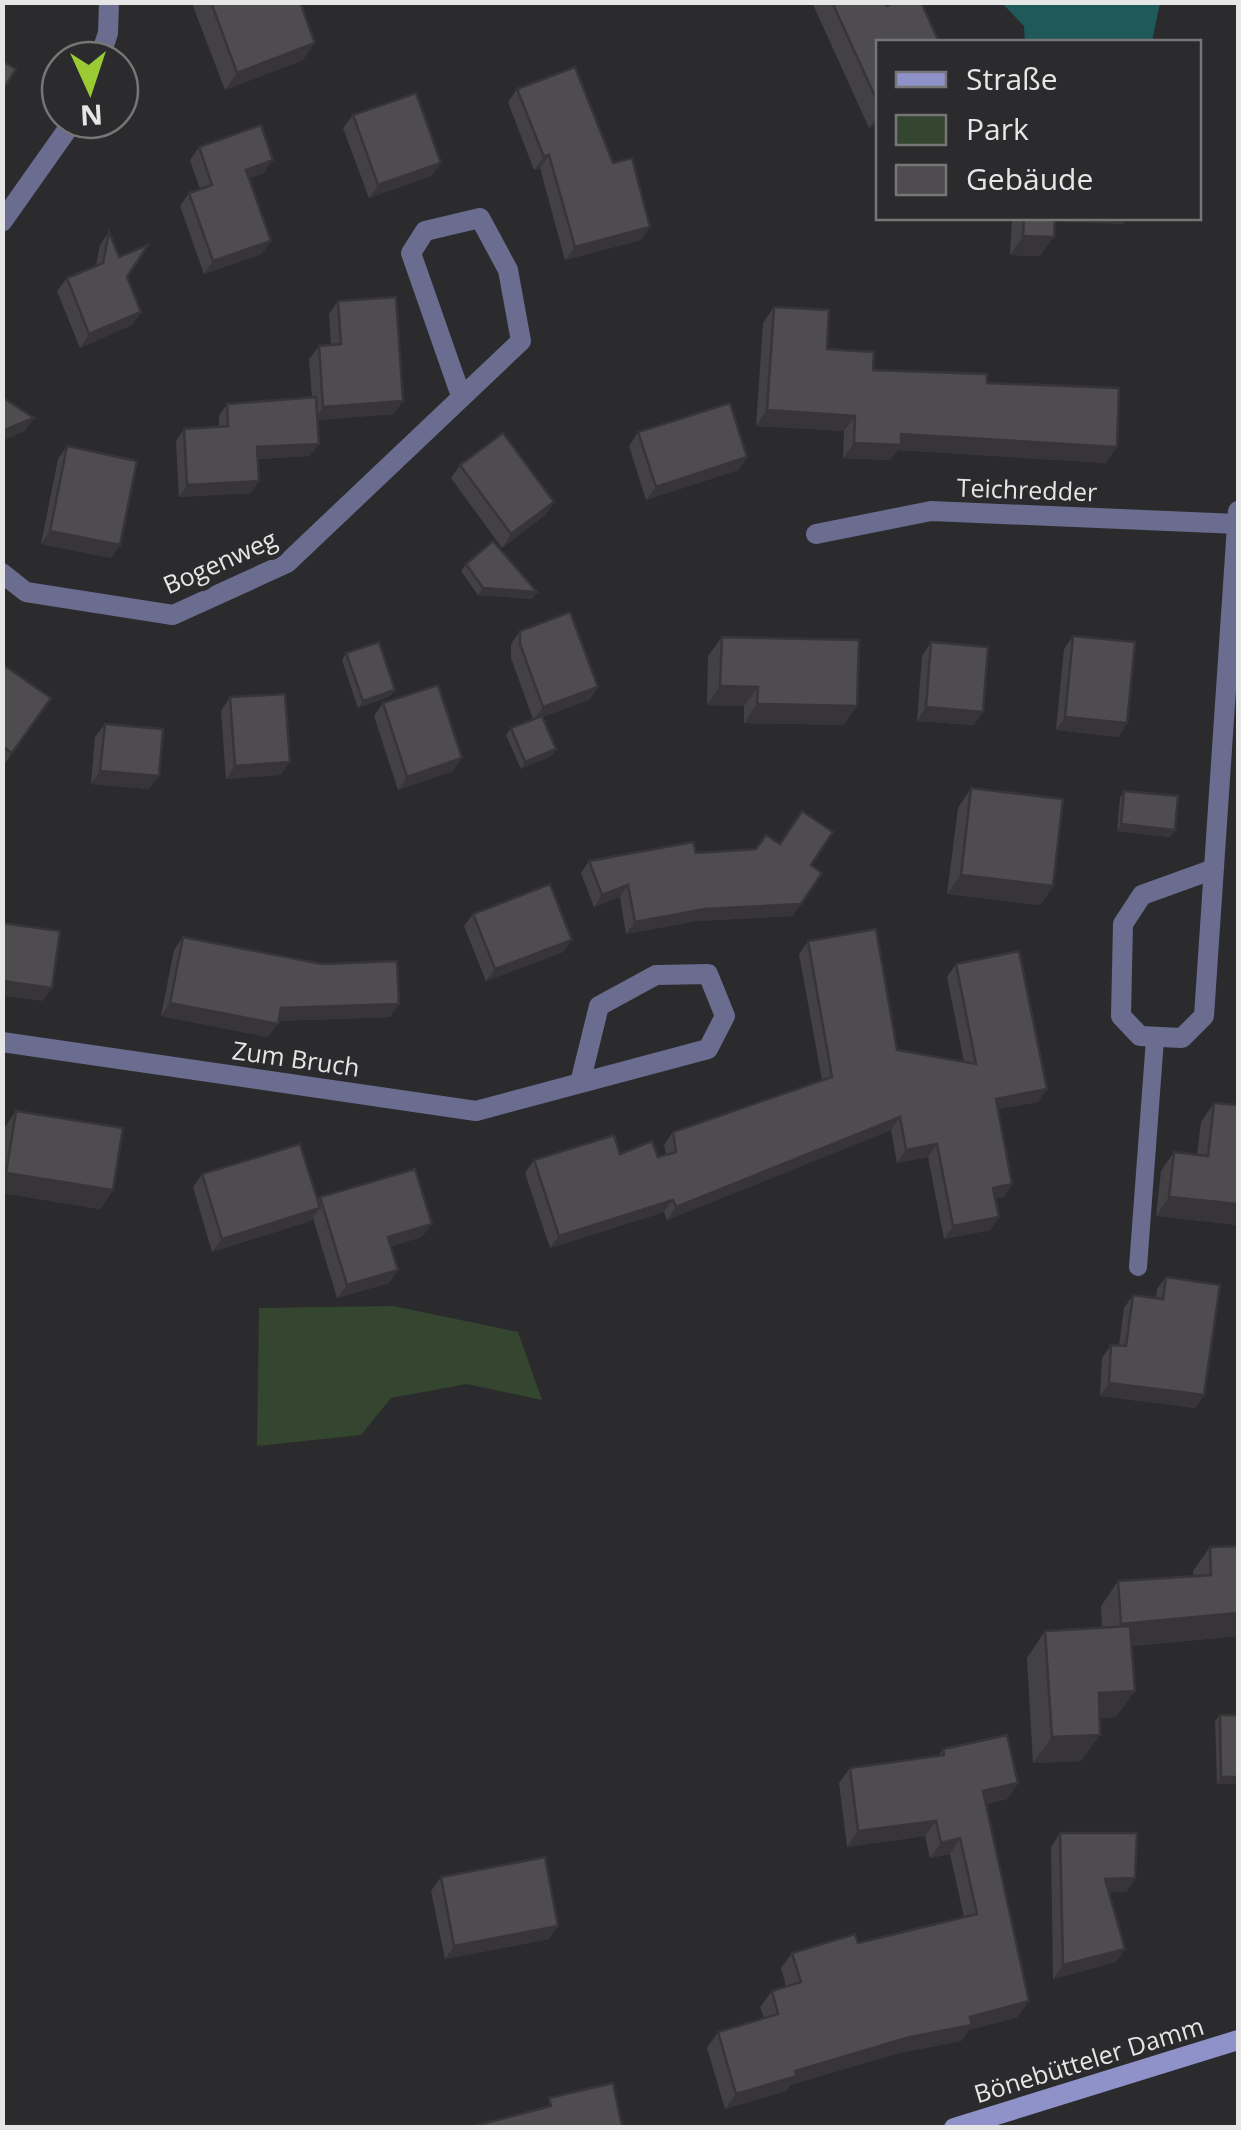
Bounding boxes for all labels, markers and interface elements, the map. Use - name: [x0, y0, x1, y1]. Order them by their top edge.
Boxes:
- north arrow: [40, 40, 140, 140]
- legend: [876, 40, 1201, 220]
- text: Straße: [966, 58, 1058, 99]
- text: N: [79, 96, 104, 136]
- text: Park: [966, 108, 1029, 149]
- text: Gebäude: [966, 158, 1093, 199]
- street label: Teichredder: [956, 470, 1098, 508]
- street label: Bogenweg: [157, 521, 282, 601]
- street label: Zum Bruch: [230, 1032, 362, 1084]
- street label: Bönebütteler Damm: [970, 2008, 1208, 2110]

